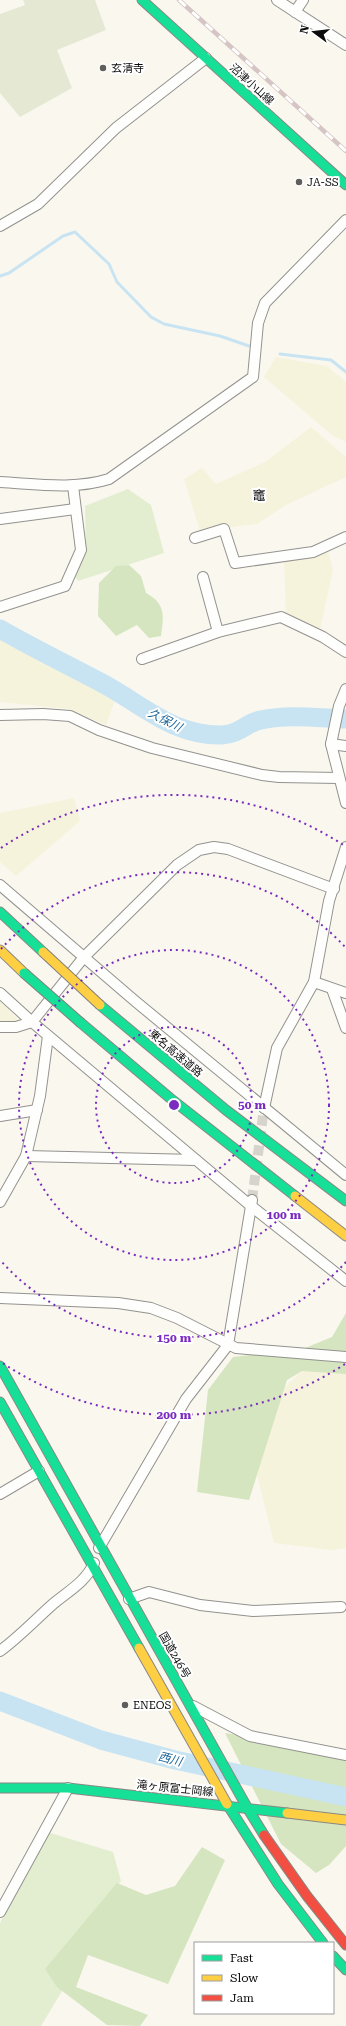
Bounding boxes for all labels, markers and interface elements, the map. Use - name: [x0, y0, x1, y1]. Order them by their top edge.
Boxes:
- north arrow: [294, 12, 334, 52]
- text: N: [297, 23, 312, 35]
- street label: 沼津小山線: [227, 61, 276, 108]
- place label: 玄清寺: [111, 62, 144, 75]
- marker: 玄清寺: [98, 63, 108, 73]
- place label: JA-SS: [307, 176, 339, 189]
- marker: JA-SS: [294, 177, 304, 187]
- district label: 竈: [252, 488, 266, 503]
- water label: 久保川: [146, 706, 186, 735]
- street label: 東名高速道路: [146, 1027, 205, 1080]
- centre of rings: [167, 1098, 181, 1112]
- text: 50 m: [238, 1098, 266, 1112]
- text: 100 m: [267, 1208, 302, 1222]
- text: 150 m: [157, 1331, 192, 1345]
- text: 200 m: [157, 1408, 192, 1422]
- street label: 国道246号: [156, 1630, 193, 1681]
- place label: ENEOS: [133, 1699, 171, 1712]
- marker: ENEOS: [120, 1700, 130, 1710]
- water label: 西川: [157, 1749, 185, 1769]
- street label: 滝ヶ原富士岡線: [136, 1778, 214, 1799]
- legend: [194, 1942, 334, 2014]
- text: Fast: [230, 1951, 254, 1965]
- text: Slow: [230, 1971, 258, 1985]
- text: Jam: [230, 1991, 254, 2005]

